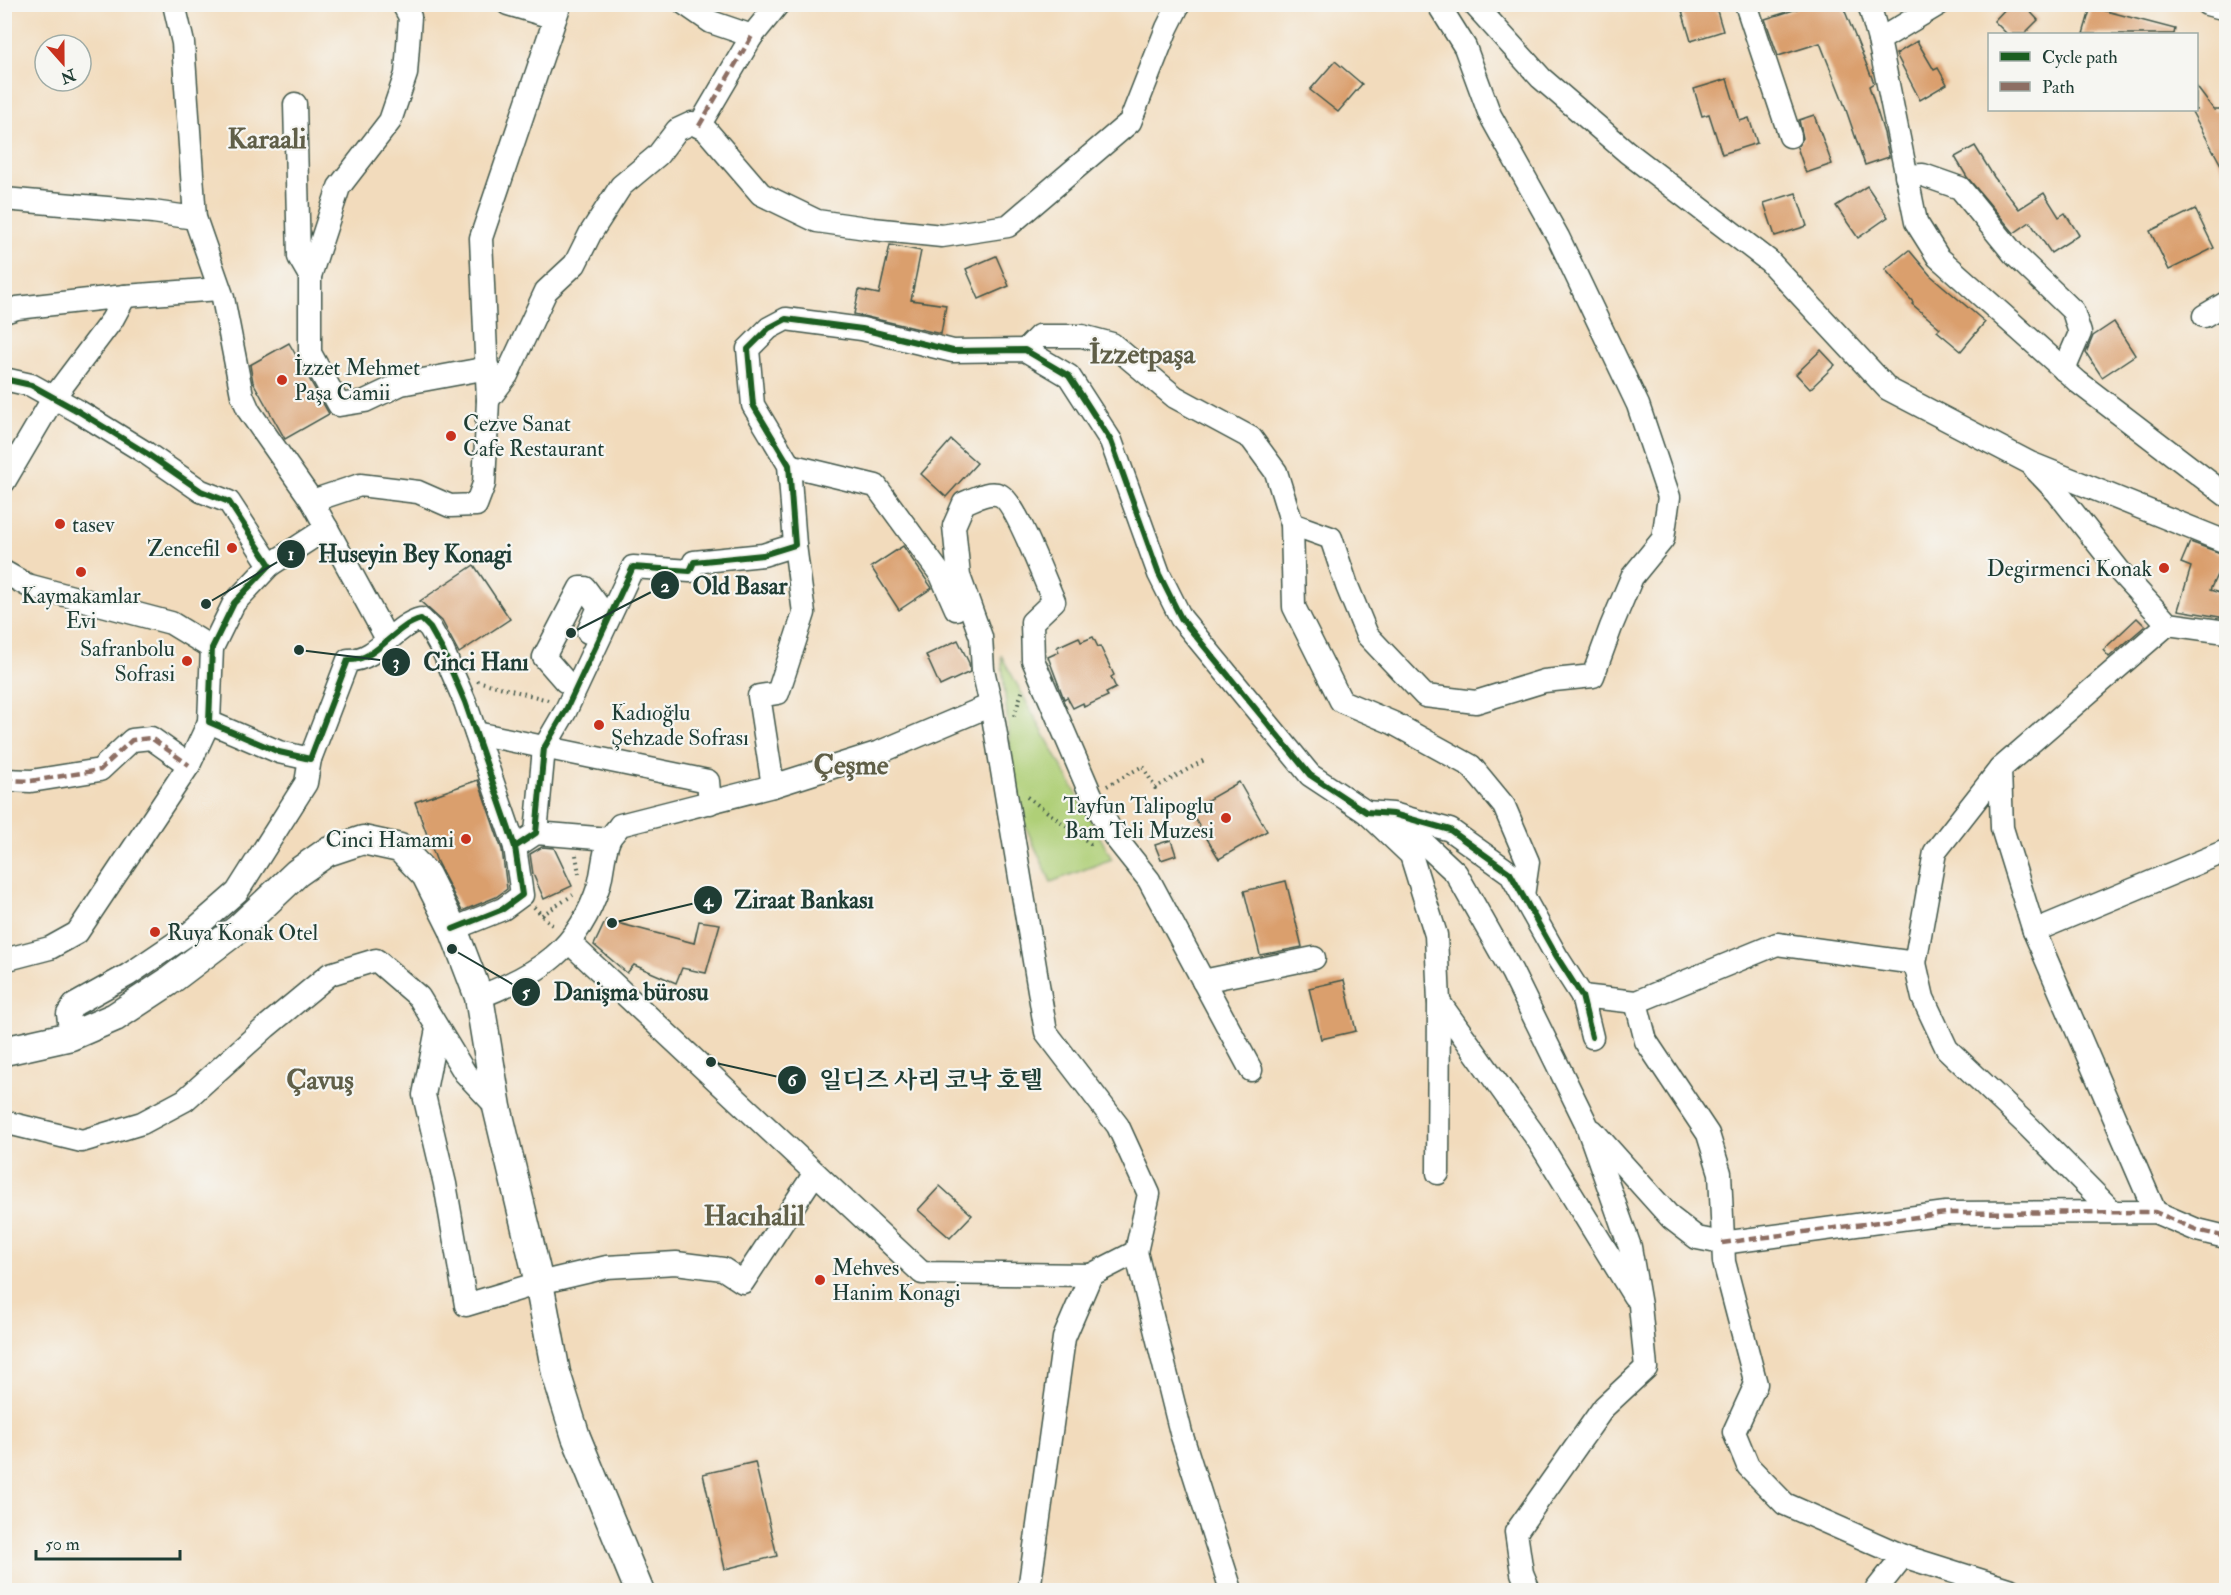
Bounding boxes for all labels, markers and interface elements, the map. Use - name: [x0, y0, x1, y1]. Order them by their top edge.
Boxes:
- north arrow: [33, 33, 93, 93]
- legend: [1988, 33, 2198, 111]
- text: Cycle path: [2042, 46, 2118, 69]
- text: N: [57, 64, 79, 88]
- text: Path: [2042, 76, 2075, 99]
- district label: Karaali: [227, 122, 307, 157]
- district label: İzzetpaşa: [1089, 337, 1196, 372]
- place label: İzzet Mehmet Paşa Camii: [294, 354, 420, 407]
- marker: İzzet Mehmet Paşa Camii: [275, 373, 289, 387]
- place label: Cezve Sanat Cafe Restaurant: [463, 410, 604, 463]
- marker: Cezve Sanat Cafe Restaurant: [444, 429, 458, 443]
- place label: tasev: [72, 511, 115, 539]
- marker: tasev: [53, 517, 67, 531]
- callout: Huseyin Bey Konagi: [276, 533, 524, 575]
- place label: Zencefil: [147, 535, 220, 563]
- text: Huseyin Bey Konagi: [318, 539, 513, 570]
- marker: Zencefil: [225, 541, 239, 555]
- text: 1: [288, 543, 294, 566]
- place label: Degirmenci Konak: [1987, 555, 2152, 583]
- marker: Degirmenci Konak: [2157, 561, 2171, 575]
- callout: Old Basar: [650, 564, 799, 606]
- marker: Kaymakamlar Evi: [74, 565, 88, 579]
- text: Old Basar: [693, 571, 789, 602]
- text: 2: [660, 575, 670, 598]
- place label: Kaymakamlar Evi: [21, 582, 141, 635]
- place label: Safranbolu Sofrasi: [80, 635, 175, 688]
- callout: Cinci Hanı: [381, 641, 541, 683]
- text: Cinci Hanı: [423, 647, 529, 678]
- text: 3: [393, 651, 400, 674]
- marker: Safranbolu Sofrasi: [180, 654, 194, 668]
- place label: Kadıoğlu Şehzade Sofrası: [611, 699, 749, 752]
- marker: Kadıoğlu Şehzade Sofrası: [592, 718, 606, 732]
- district label: Çeşme: [813, 748, 889, 783]
- place label: Tayfun Talipoglu Bam Teli Muzesi: [1063, 792, 1214, 845]
- marker: Tayfun Talipoglu Bam Teli Muzesi: [1219, 811, 1233, 825]
- place label: Cinci Hamami: [325, 826, 454, 854]
- marker: Cinci Hamami: [459, 832, 473, 846]
- callout: Ziraat Bankası: [693, 879, 886, 921]
- text: Ziraat Bankası: [734, 885, 874, 916]
- text: 4: [702, 889, 714, 912]
- place label: Ruya Konak Otel: [167, 919, 319, 947]
- marker: Ruya Konak Otel: [148, 925, 162, 939]
- callout: Danişma bürosu: [511, 971, 721, 1013]
- text: Danişma bürosu: [553, 977, 709, 1008]
- text: 5: [522, 981, 531, 1004]
- callout: 일디즈 사리 코낙 호텔: [777, 1059, 1055, 1101]
- district label: Çavuş: [286, 1063, 354, 1098]
- text: 일디즈 사리 코낙 호텔: [819, 1065, 1043, 1096]
- text: 6: [787, 1069, 798, 1092]
- district label: Hacıhalil: [703, 1199, 805, 1234]
- place label: Mehves Hanim Konagi: [832, 1254, 961, 1307]
- marker: Mehves Hanim Konagi: [813, 1273, 827, 1287]
- scale bar: [36, 1523, 180, 1561]
- text: 50 m: [45, 1533, 80, 1556]

